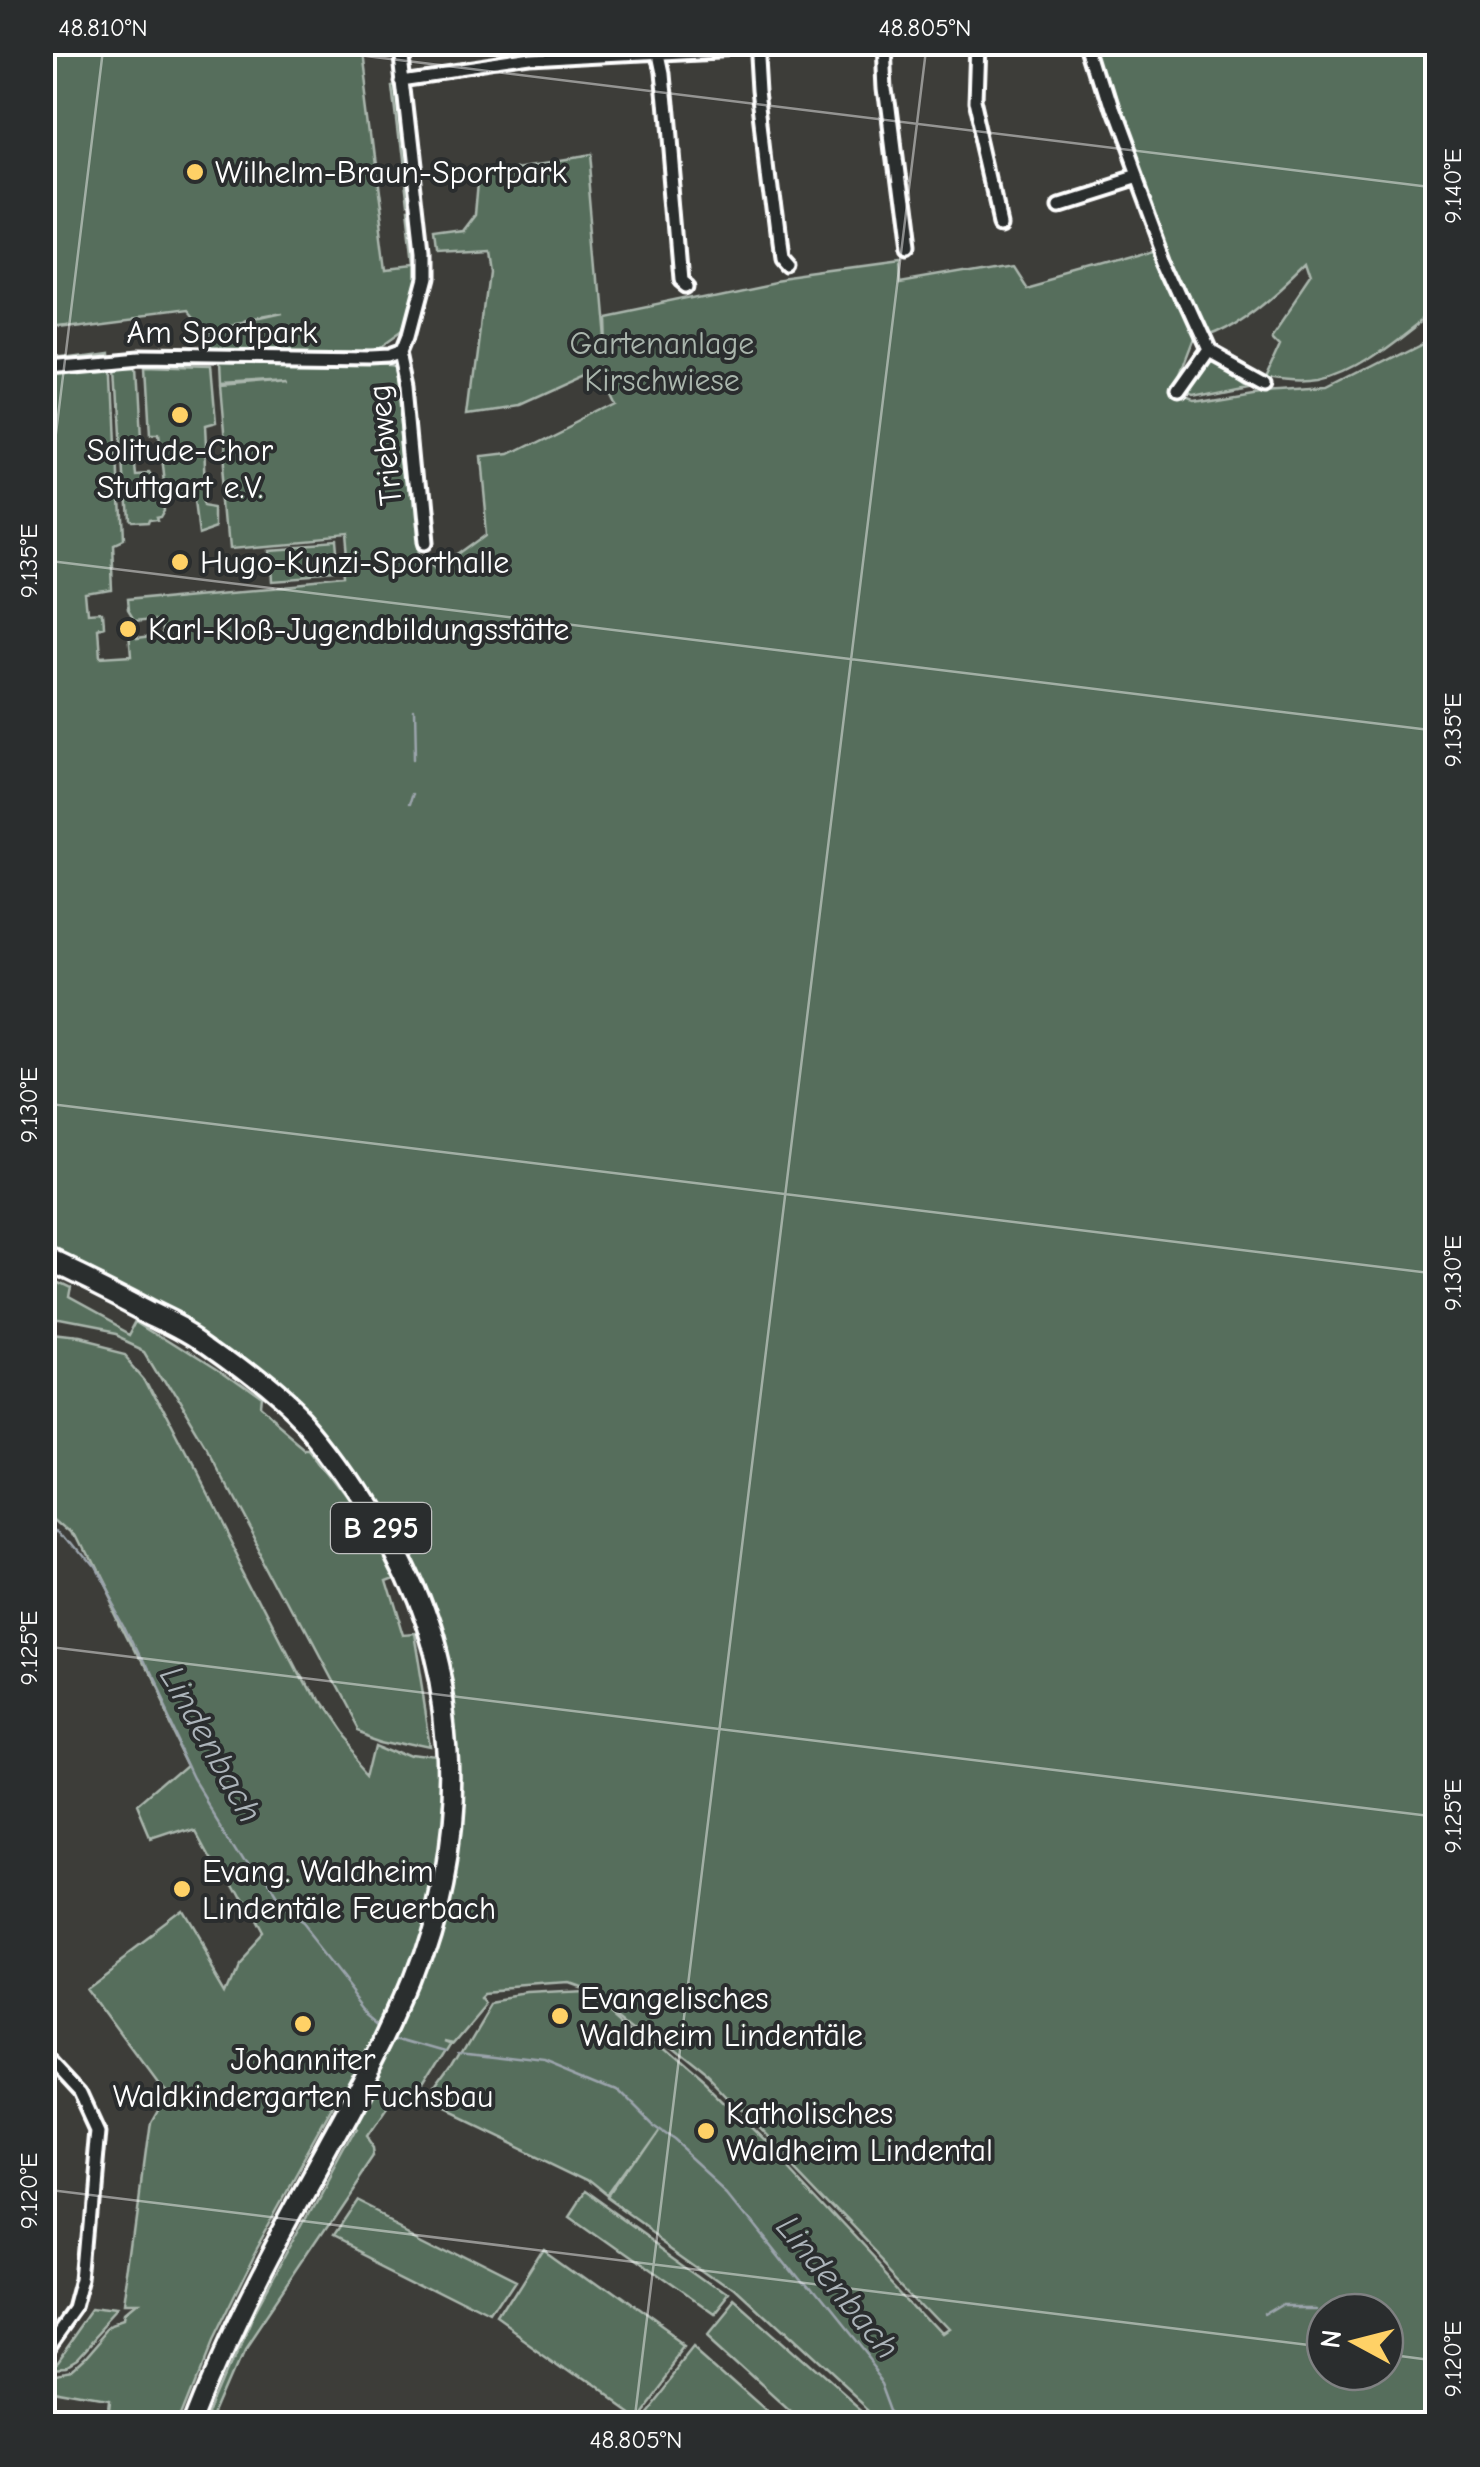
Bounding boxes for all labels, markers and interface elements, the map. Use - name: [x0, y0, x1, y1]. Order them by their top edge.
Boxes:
- text: 48.810°N: [58, 13, 148, 42]
- text: 48.805°N: [878, 13, 972, 42]
- text: 9.140°E: [1438, 148, 1467, 224]
- place label: Wilhelm-Braun-Sportpark: [215, 154, 568, 191]
- marker: Wilhelm-Braun-Sportpark: [184, 161, 206, 183]
- street label: Am Sportpark: [127, 314, 318, 351]
- park label: Gartenanlage Kirschwiese: [570, 325, 754, 399]
- street label: Triebweg: [360, 383, 410, 507]
- marker: Solitude-Chor Stuttgart e.V.: [169, 404, 191, 426]
- place label: Solitude-Chor Stuttgart e.V.: [87, 432, 274, 506]
- text: 9.135°E: [14, 524, 43, 598]
- place label: Hugo-Kunzi-Sporthalle: [200, 544, 509, 581]
- marker: Hugo-Kunzi-Sporthalle: [169, 551, 191, 573]
- place label: Karl-Kloß-Jugendbildungsstätte: [148, 611, 569, 648]
- marker: Karl-Kloß-Jugendbildungsstätte: [117, 618, 139, 640]
- text: 9.135°E: [1438, 693, 1467, 767]
- text: 9.130°E: [14, 1067, 43, 1143]
- text: 9.130°E: [1438, 1235, 1467, 1311]
- road number: B 295: [331, 1503, 431, 1553]
- text: 9.125°E: [14, 1611, 43, 1685]
- water label: Lindenbach: [151, 1659, 271, 1829]
- text: 9.125°E: [1438, 1779, 1467, 1853]
- place label: Evang. Waldheim Lindentäle Feuerbach: [202, 1853, 496, 1927]
- marker: Evang. Waldheim Lindentäle Feuerbach: [171, 1878, 193, 1900]
- place label: Evangelisches Waldheim Lindentäle: [580, 1980, 863, 2054]
- marker: Evangelisches Waldheim Lindentäle: [549, 2005, 571, 2027]
- marker: Johanniter Waldkindergarten Fuchsbau: [292, 2013, 314, 2035]
- place label: Johanniter Waldkindergarten Fuchsbau: [113, 2041, 493, 2115]
- place label: Katholisches Waldheim Lindental: [726, 2095, 993, 2169]
- marker: Katholisches Waldheim Lindental: [695, 2120, 717, 2142]
- text: 9.120°E: [14, 2153, 43, 2229]
- water label: Lindenbach: [768, 2207, 908, 2367]
- north arrow: [1305, 2292, 1405, 2392]
- text: 9.120°E: [1438, 2321, 1467, 2397]
- text: N: [1314, 2328, 1348, 2350]
- text: 48.805°N: [589, 2425, 683, 2454]

